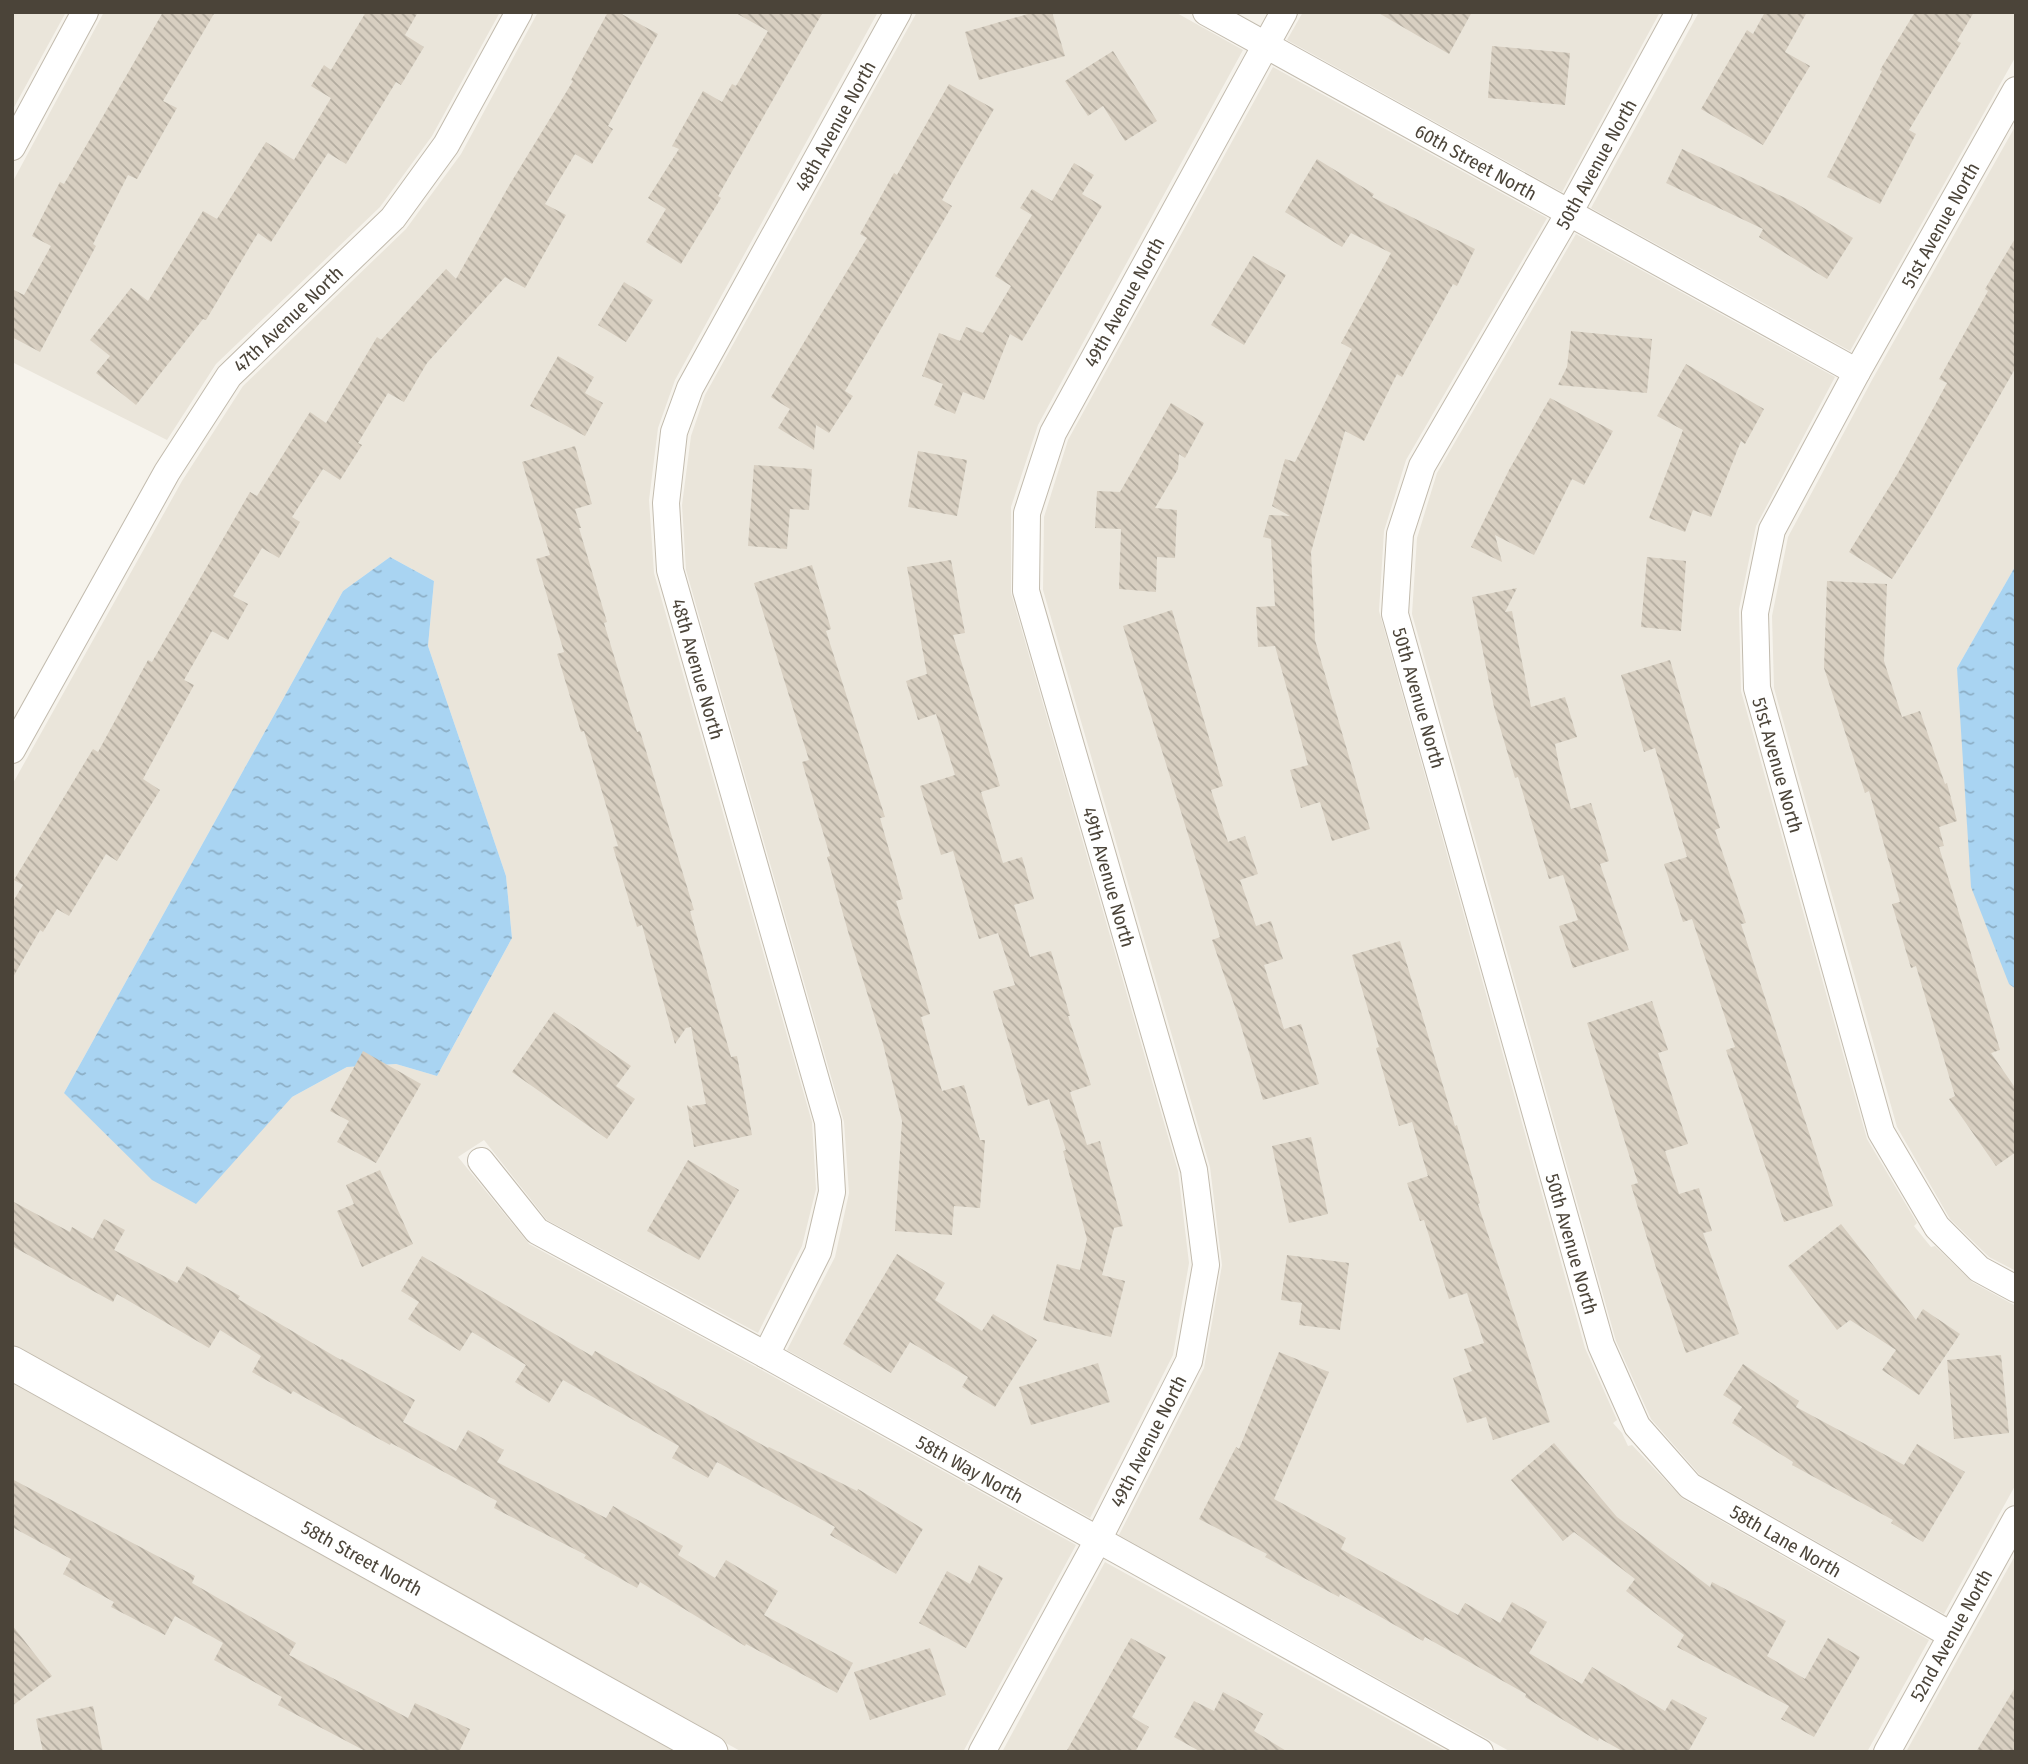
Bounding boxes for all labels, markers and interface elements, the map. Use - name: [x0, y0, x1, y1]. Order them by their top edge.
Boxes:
- street label: 48th Avenue North: [790, 57, 881, 195]
- street label: 50th Avenue North: [1551, 95, 1642, 233]
- street label: 60th Street North: [1411, 120, 1541, 205]
- street label: 51st Avenue North: [1896, 158, 1984, 292]
- street label: 49th Avenue North: [1079, 233, 1170, 371]
- street label: 47th Avenue North: [229, 261, 348, 377]
- street label: 48th Avenue North: [666, 596, 729, 742]
- street label: 50th Avenue North: [1387, 625, 1450, 771]
- street label: 51st Avenue North: [1747, 695, 1808, 836]
- street label: 49th Avenue North: [1078, 804, 1140, 950]
- street label: 50th Avenue North: [1540, 1171, 1603, 1317]
- street label: 49th Avenue North: [1105, 1372, 1192, 1511]
- street label: 58th Way North: [912, 1431, 1027, 1508]
- street label: 58th Lane North: [1726, 1500, 1846, 1583]
- street label: 58th Street North: [297, 1516, 426, 1601]
- street label: 52nd Avenue North: [1906, 1565, 1997, 1705]

